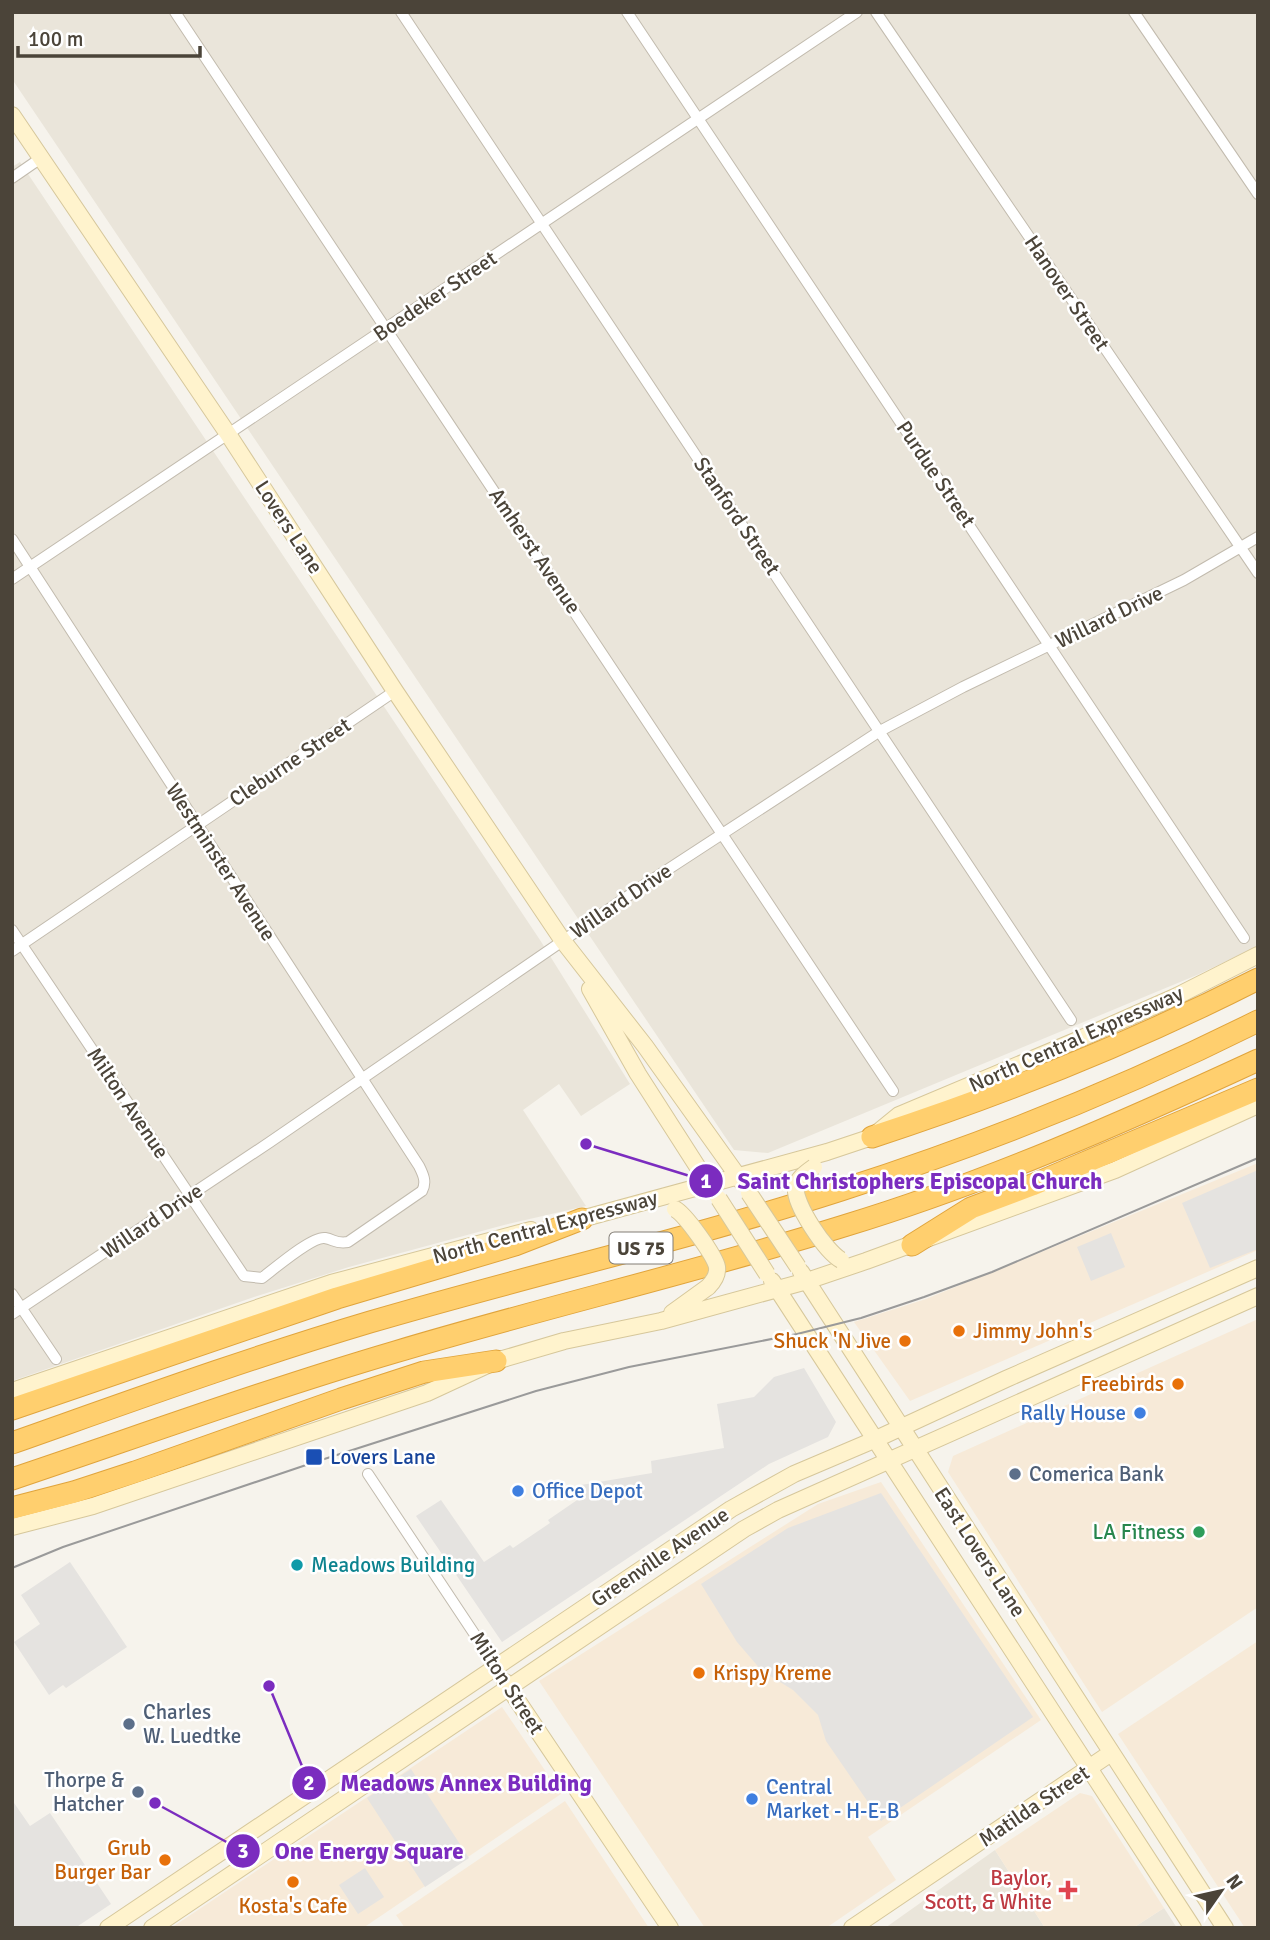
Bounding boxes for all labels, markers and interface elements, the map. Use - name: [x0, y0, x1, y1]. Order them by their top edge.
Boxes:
- scale bar: [18, 14, 200, 58]
- text: 100 m: [28, 26, 83, 52]
- street label: Hanover Street: [1019, 230, 1115, 356]
- street label: Boedeker Street: [368, 245, 502, 347]
- street label: Purdue Street: [891, 416, 981, 532]
- street label: Stanford Street: [688, 452, 786, 580]
- street label: Lovers Lane: [249, 476, 329, 578]
- street label: Amherst Avenue: [483, 483, 587, 619]
- street label: Willard Drive: [1051, 580, 1167, 654]
- street label: Cleburne Street: [224, 712, 356, 812]
- street label: Westminster Avenue: [160, 778, 282, 946]
- street label: Willard Drive: [565, 858, 677, 944]
- street label: North Central Expressway: [965, 980, 1187, 1098]
- street label: Milton Avenue: [81, 1043, 175, 1163]
- callout: Saint Christophers Episcopal Church: [688, 1159, 1117, 1203]
- text: Saint Christophers Episcopal Church: [737, 1167, 1103, 1196]
- text: 1: [700, 1168, 712, 1194]
- street label: Willard Drive: [96, 1178, 208, 1264]
- street label: North Central Expressway: [430, 1184, 660, 1270]
- road number: US 75: [610, 1232, 672, 1264]
- place label: Jimmy John's: [973, 1318, 1092, 1344]
- marker: Jimmy John's: [951, 1323, 967, 1339]
- place label: Shuck 'N Jive: [774, 1328, 891, 1354]
- marker: Shuck 'N Jive: [897, 1333, 913, 1349]
- place label: Freebirds: [1081, 1371, 1164, 1397]
- marker: Freebirds: [1170, 1376, 1186, 1392]
- place label: Rally House: [1020, 1400, 1126, 1426]
- marker: Rally House: [1132, 1405, 1148, 1421]
- place label: Lovers Lane: [330, 1444, 436, 1470]
- marker: Lovers Lane: [304, 1447, 324, 1467]
- place label: Comerica Bank: [1029, 1461, 1164, 1487]
- marker: Comerica Bank: [1007, 1466, 1023, 1482]
- place label: Office Depot: [532, 1478, 643, 1504]
- street label: East Lovers Lane: [928, 1482, 1032, 1622]
- marker: Office Depot: [510, 1483, 526, 1499]
- street label: Greenville Avenue: [586, 1501, 734, 1613]
- place label: LA Fitness: [1093, 1519, 1185, 1545]
- marker: LA Fitness: [1191, 1524, 1207, 1540]
- place label: Meadows Building: [311, 1552, 475, 1578]
- marker: Meadows Building: [289, 1557, 305, 1573]
- street label: Milton Street: [464, 1627, 550, 1739]
- place label: Krispy Kreme: [713, 1660, 832, 1686]
- marker: Krispy Kreme: [691, 1665, 707, 1681]
- place label: Charles W. Luedtke: [143, 1699, 241, 1749]
- marker: Charles W. Luedtke: [121, 1716, 137, 1732]
- street label: Matilda Street: [974, 1760, 1094, 1852]
- callout: Meadows Annex Building: [291, 1761, 606, 1805]
- place label: Thorpe & Hatcher: [44, 1767, 124, 1817]
- text: Meadows Annex Building: [340, 1769, 592, 1798]
- text: 2: [303, 1770, 315, 1796]
- place label: Central Market - H-E-B: [766, 1774, 899, 1824]
- marker: Thorpe & Hatcher: [130, 1784, 146, 1800]
- marker: Central Market - H-E-B: [744, 1791, 760, 1807]
- callout: One Energy Square: [226, 1829, 478, 1873]
- place label: Grub Burger Bar: [54, 1835, 151, 1885]
- text: One Energy Square: [274, 1837, 464, 1866]
- text: 3: [237, 1838, 249, 1864]
- marker: Grub Burger Bar: [157, 1852, 173, 1868]
- north arrow: [1186, 1856, 1256, 1926]
- place label: Baylor, Scott, & White: [925, 1865, 1052, 1915]
- text: N: [1221, 1870, 1248, 1894]
- marker: Kosta's Cafe: [285, 1874, 301, 1890]
- marker: Baylor, Scott, & White: [1058, 1880, 1078, 1900]
- place label: Kosta's Cafe: [239, 1893, 347, 1919]

